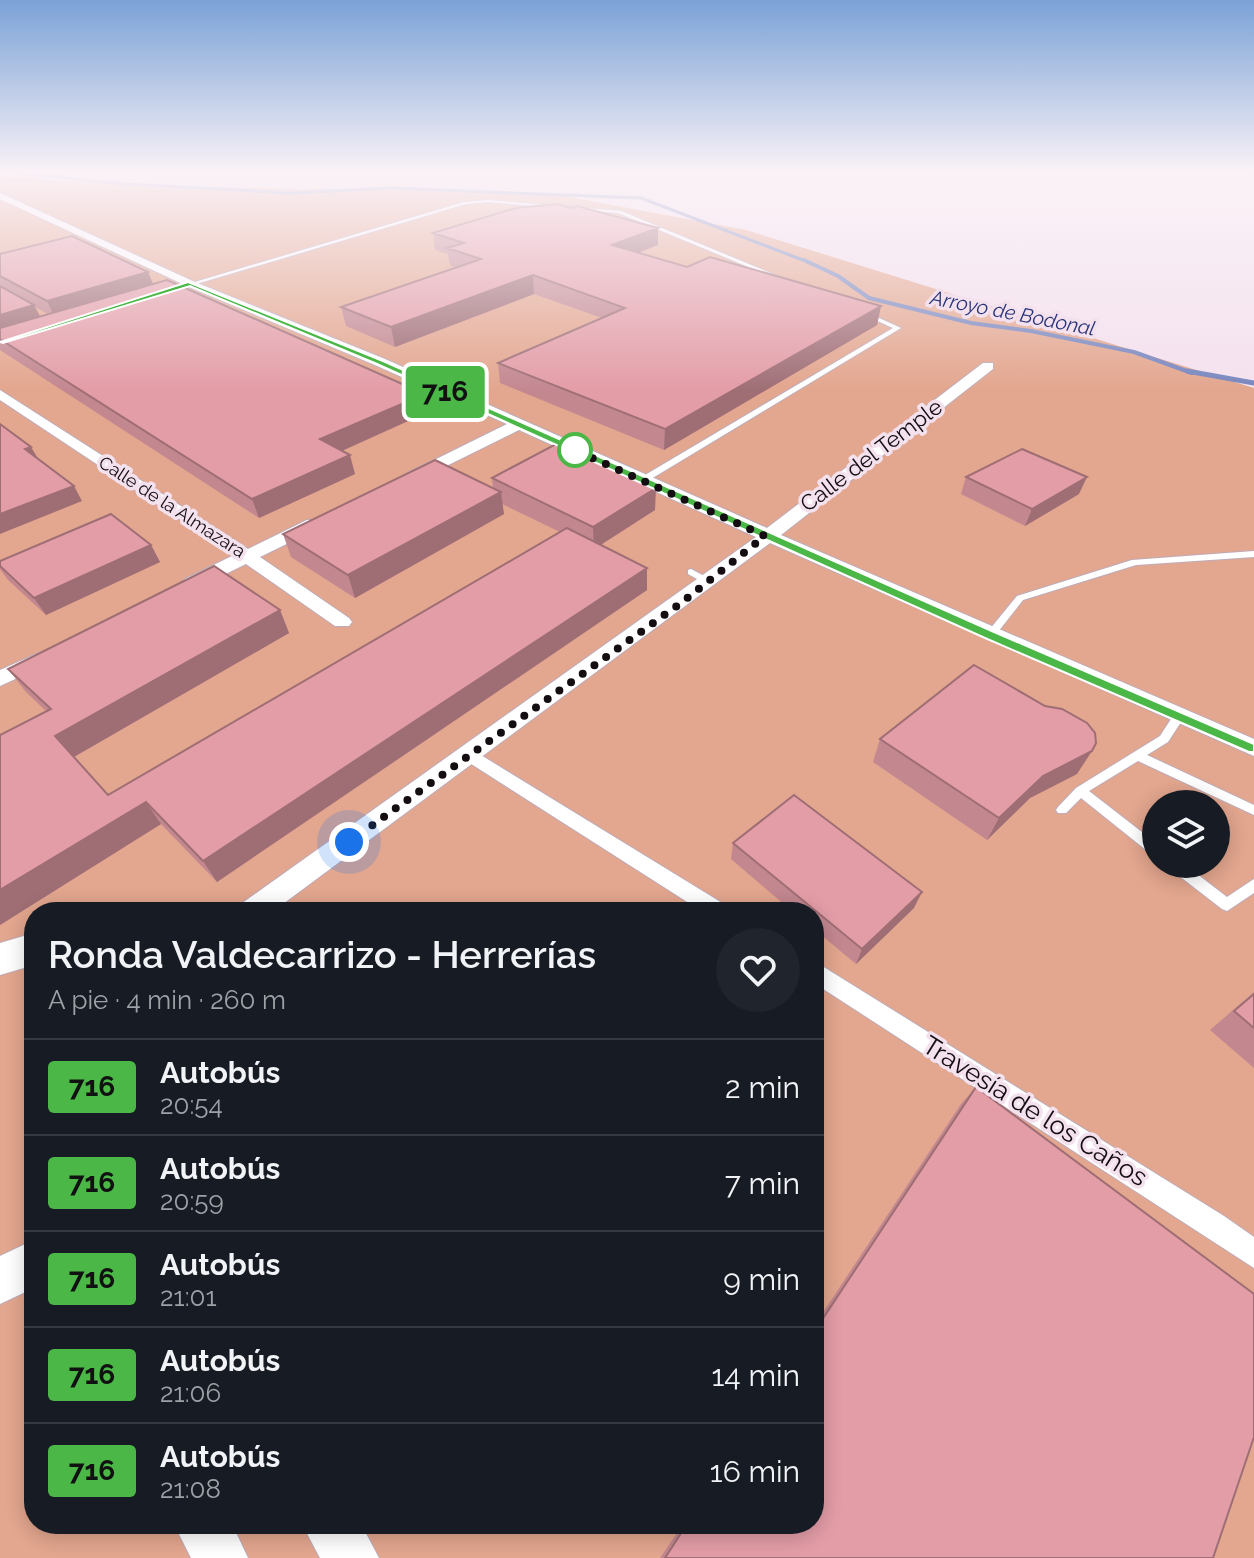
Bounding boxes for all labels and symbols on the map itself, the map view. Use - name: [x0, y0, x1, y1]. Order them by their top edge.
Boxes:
- water label: Arroyo de Bodonal: [928, 285, 1097, 341]
- line badge: 716: [399, 366, 491, 418]
- street label: Calle del Temple: [795, 393, 947, 517]
- unlabelled marker: [558, 433, 592, 467]
- street label: Calle de la Almazara: [95, 451, 249, 562]
- your location: [329, 822, 369, 862]
- street label: Travesía de los Caños: [917, 1030, 1153, 1192]

